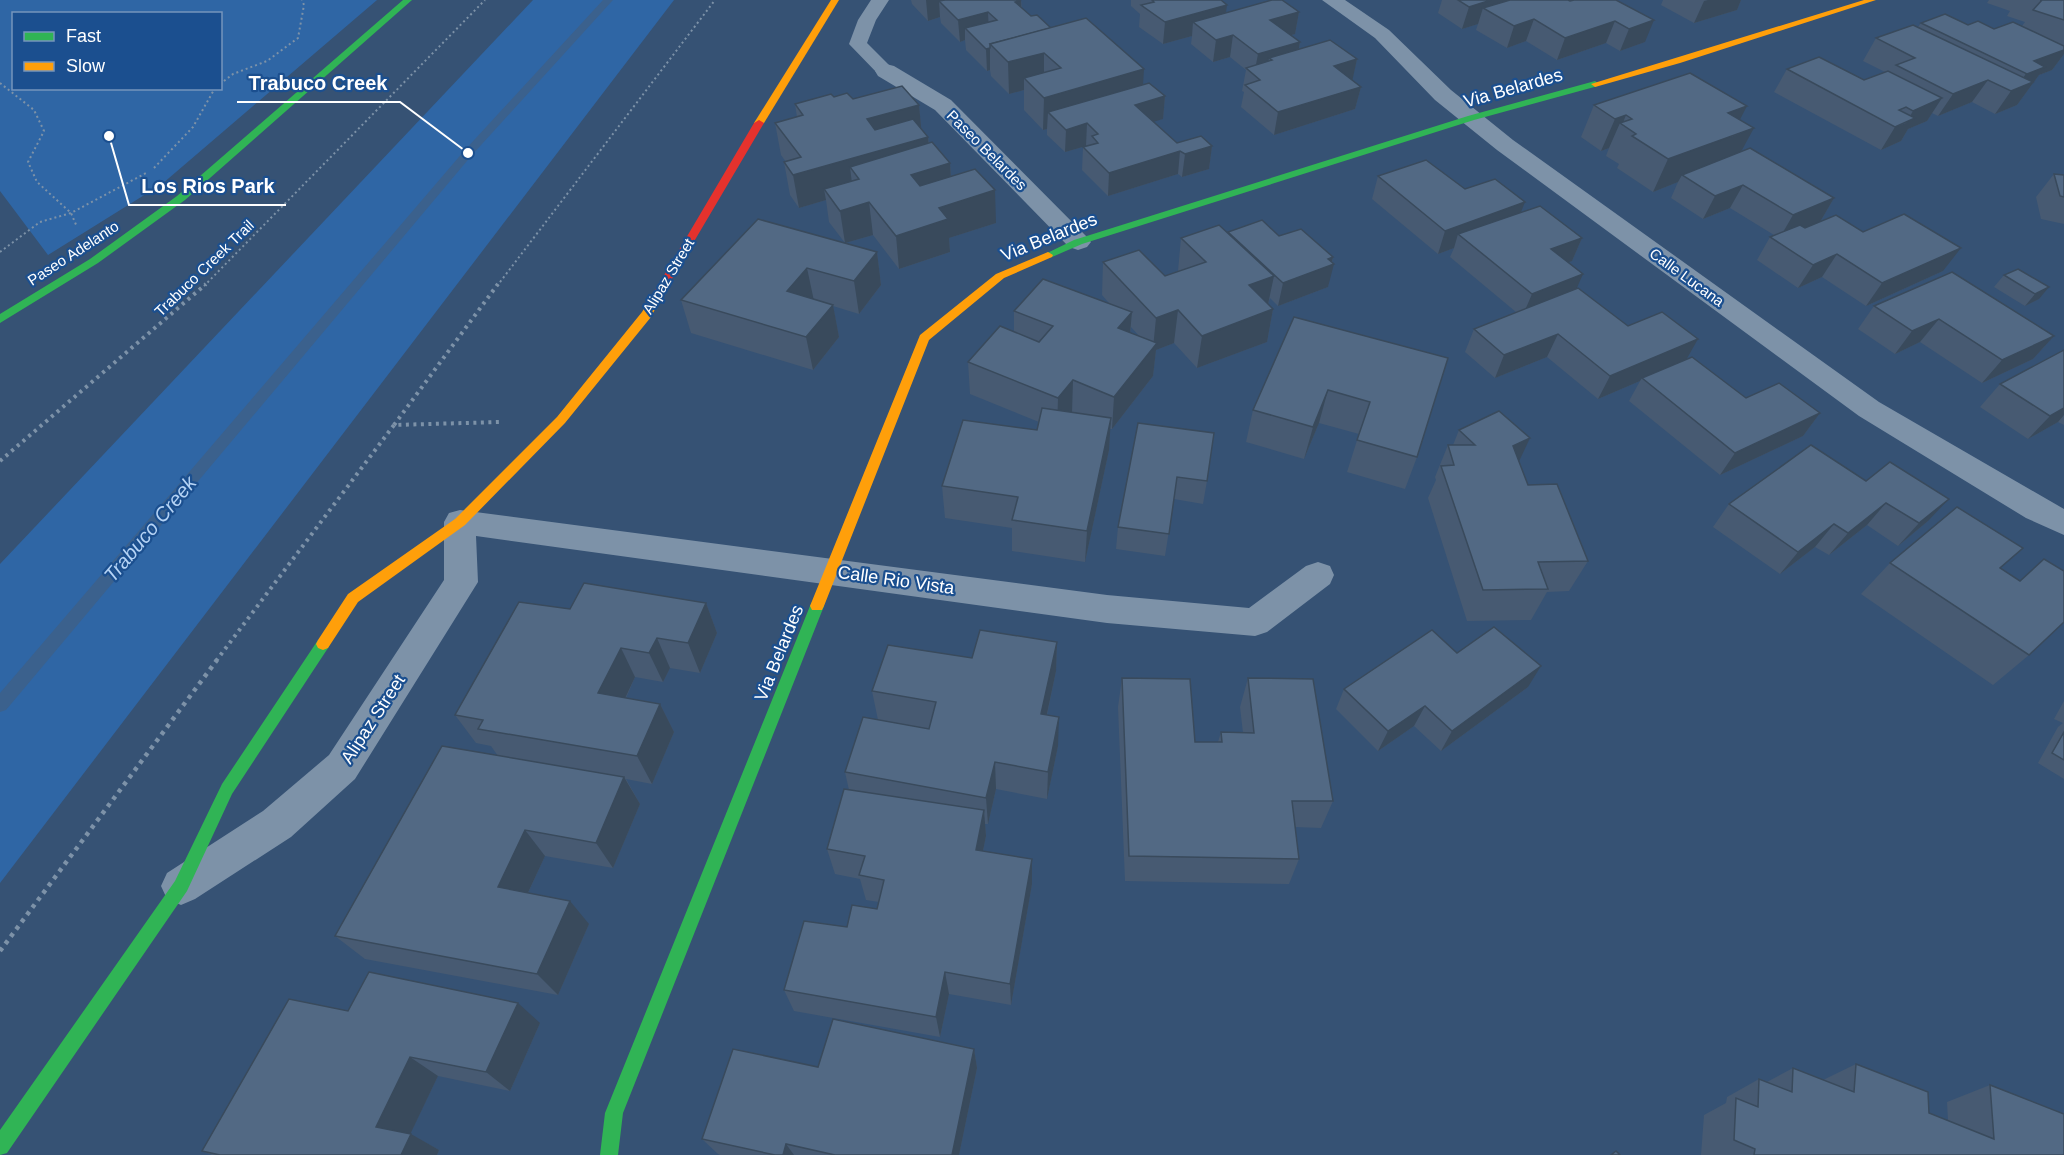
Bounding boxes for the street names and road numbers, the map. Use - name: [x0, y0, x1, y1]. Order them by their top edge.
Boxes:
- street label: Via Belardes: [1461, 64, 1565, 112]
- street label: Paseo Belardes: [944, 107, 1030, 193]
- street label: Via Belardes: [998, 209, 1100, 265]
- street label: Trabuco Creek Trail: [151, 216, 257, 320]
- street label: Paseo Adelanto: [24, 217, 122, 289]
- street label: Alipaz Street: [639, 234, 698, 317]
- street label: Calle Lucana: [1647, 244, 1728, 310]
- street label: Calle Rio Vista: [836, 562, 957, 598]
- street label: Via Belardes: [751, 602, 807, 704]
- street label: Alipaz Street: [337, 671, 409, 767]

